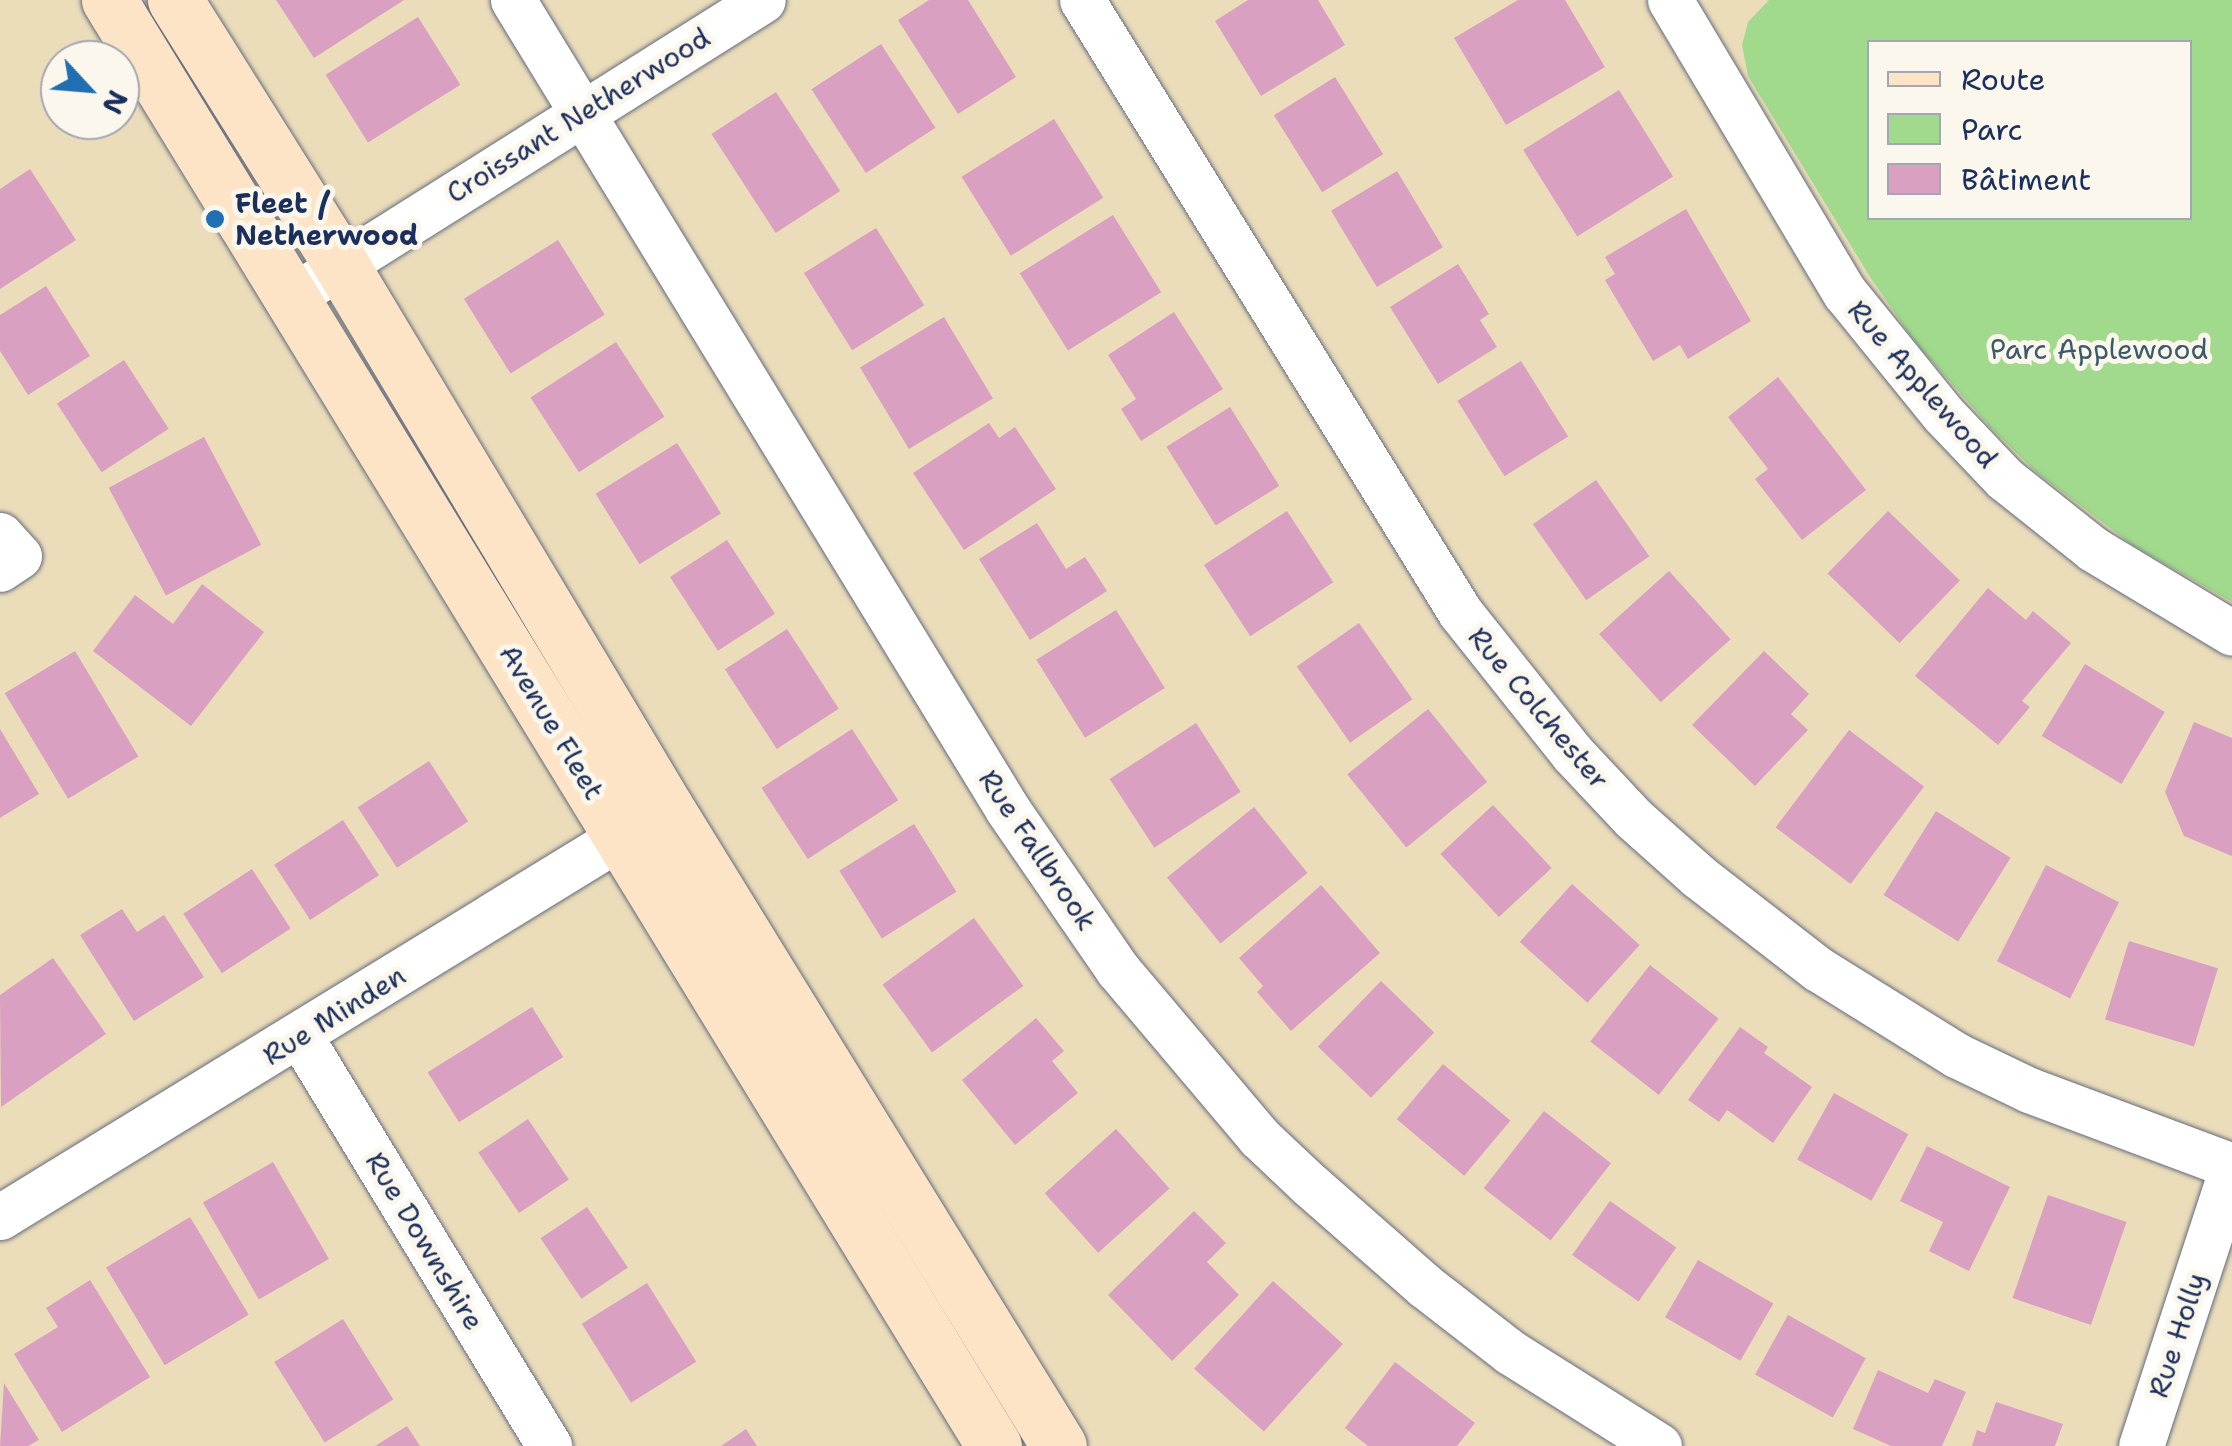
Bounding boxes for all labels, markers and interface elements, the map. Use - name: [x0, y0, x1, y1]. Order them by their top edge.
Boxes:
- street label: Croissant Netherwood: [440, 20, 716, 210]
- north arrow: [40, 40, 140, 140]
- legend: [1867, 40, 2192, 220]
- text: Route: [1961, 59, 2045, 100]
- text: N: [93, 84, 137, 121]
- text: Parc: [1961, 109, 2023, 150]
- text: Bâtiment: [1961, 159, 2091, 200]
- place label: Fleet / Netherwood: [235, 186, 418, 252]
- marker: Fleet / Netherwood: [204, 208, 226, 230]
- street label: Rue Applewood: [1841, 293, 2005, 475]
- park label: Parc Applewood: [1990, 332, 2208, 366]
- street label: Rue Colchester: [1461, 620, 1617, 796]
- street label: Avenue Fleet: [493, 638, 611, 806]
- street label: Rue Fallbrook: [972, 763, 1104, 937]
- street label: Rue Minden: [257, 958, 411, 1072]
- street label: Rue Downshire: [359, 1146, 491, 1336]
- street label: Rue Holly: [2141, 1268, 2213, 1402]

